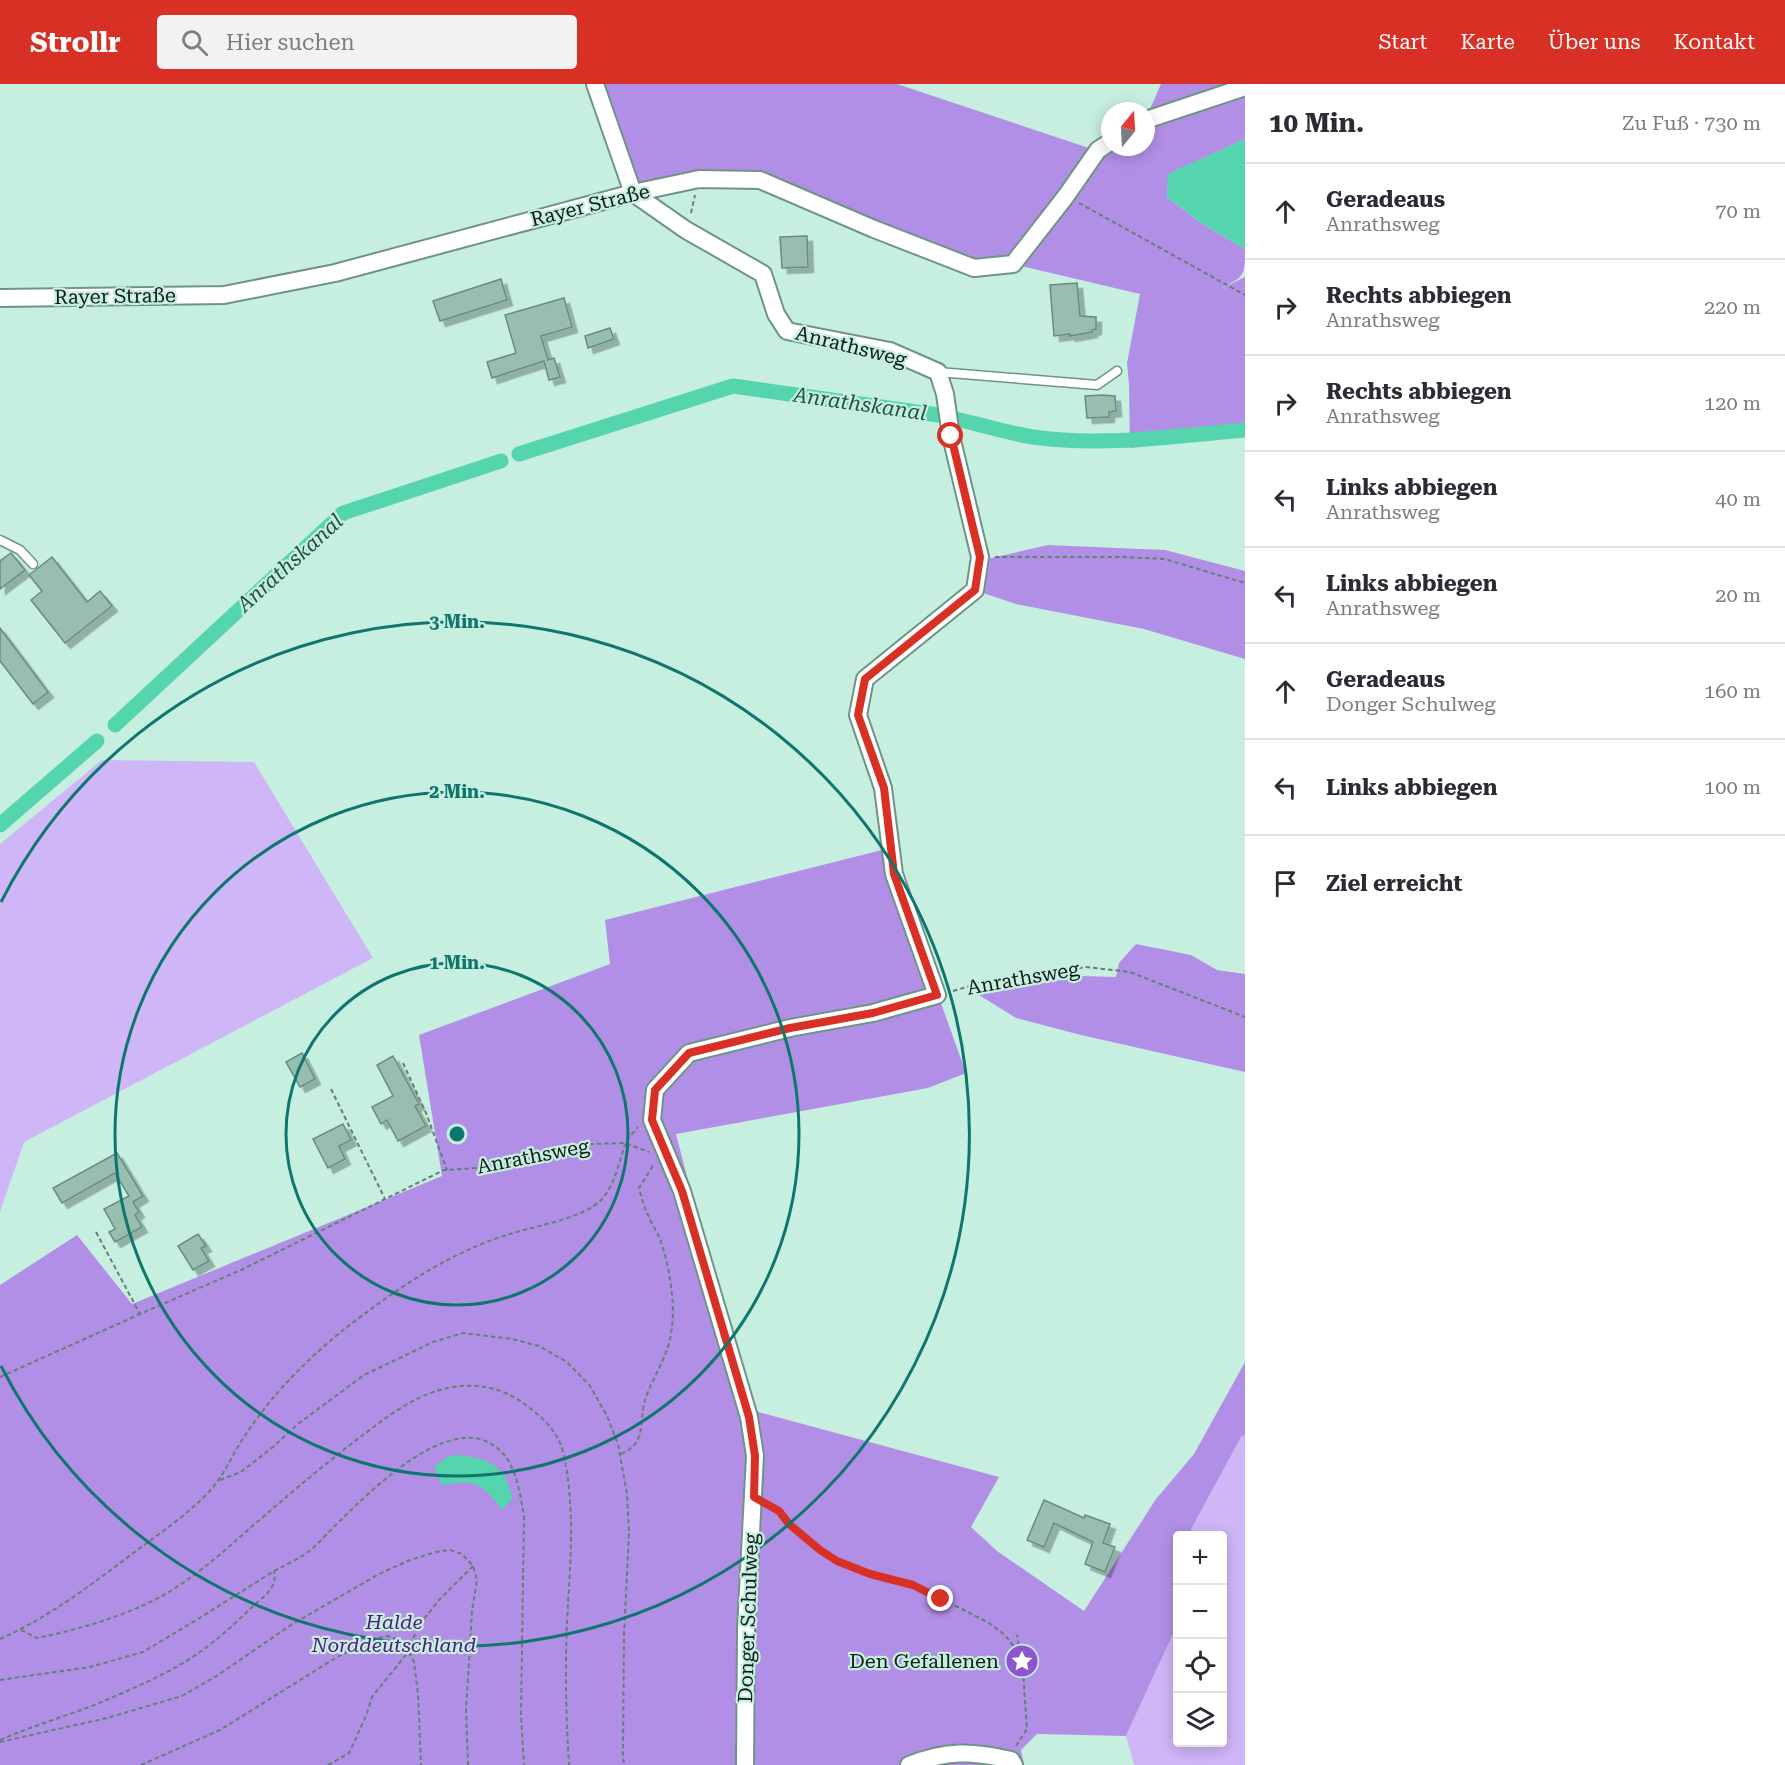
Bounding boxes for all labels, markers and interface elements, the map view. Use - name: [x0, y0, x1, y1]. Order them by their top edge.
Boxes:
- search box: [157, 15, 577, 69]
- text: Strollr: [30, 26, 121, 59]
- icon: search: [178, 26, 211, 59]
- text: Hier suchen: [226, 30, 355, 55]
- text: Start: [1379, 30, 1427, 54]
- text: Karte: [1460, 30, 1515, 54]
- text: Über uns: [1548, 30, 1640, 54]
- text: Kontakt: [1673, 30, 1755, 54]
- north arrow: [1101, 102, 1155, 156]
- text: 10 Min.: [1269, 108, 1364, 138]
- text: Zu Fuß · 730 m: [1622, 111, 1761, 135]
- street label: Rayer Straße: [528, 179, 652, 231]
- text: Geradeaus: [1326, 187, 1445, 212]
- icon: ahead: [1269, 195, 1302, 228]
- text: 70 m: [1715, 199, 1761, 223]
- text: Anrathsweg: [1326, 212, 1440, 236]
- street label: Rayer Straße: [54, 283, 176, 309]
- text: Rechts abbiegen: [1326, 283, 1512, 308]
- icon: right: [1269, 291, 1302, 324]
- text: 220 m: [1704, 295, 1761, 319]
- text: Anrathsweg: [1326, 308, 1440, 332]
- street label: Anrathsweg: [793, 321, 910, 372]
- text: Rechts abbiegen: [1326, 379, 1512, 404]
- water label: Anrathskanal: [790, 383, 928, 425]
- icon: right: [1269, 387, 1302, 420]
- text: 120 m: [1704, 391, 1761, 415]
- text: Anrathsweg: [1326, 404, 1440, 428]
- route start: [937, 422, 963, 448]
- text: Links abbiegen: [1326, 475, 1497, 500]
- icon: left: [1269, 483, 1302, 516]
- text: 40 m: [1715, 487, 1761, 511]
- text: Anrathsweg: [1326, 500, 1440, 524]
- water label: Anrathskanal: [231, 509, 348, 618]
- text: Links abbiegen: [1326, 571, 1497, 596]
- icon: left: [1269, 579, 1302, 612]
- text: 20 m: [1715, 583, 1761, 607]
- text: Anrathsweg: [1326, 596, 1440, 620]
- text: 3 Min.: [429, 611, 485, 632]
- text: Geradeaus: [1326, 667, 1445, 692]
- icon: ahead: [1269, 675, 1302, 708]
- text: 160 m: [1704, 679, 1761, 703]
- text: Donger Schulweg: [1326, 692, 1496, 716]
- icon: left: [1269, 771, 1302, 804]
- text: Links abbiegen: [1326, 775, 1497, 800]
- text: 100 m: [1704, 775, 1761, 799]
- text: 2 Min.: [429, 781, 485, 802]
- icon: arrive: [1269, 867, 1302, 900]
- text: Ziel erreicht: [1326, 871, 1462, 896]
- text: 1 Min.: [429, 952, 485, 973]
- street label: Anrathsweg: [965, 956, 1082, 1000]
- centre of rings: [447, 1124, 467, 1144]
- street label: Anrathsweg: [475, 1133, 592, 1179]
- map controls: [1173, 1531, 1227, 1747]
- button: +: [1173, 1531, 1227, 1585]
- street label: Donger Schulweg: [733, 1532, 763, 1703]
- route end: [927, 1585, 953, 1611]
- button: −: [1173, 1585, 1227, 1639]
- park label: Halde Norddeutschland: [311, 1610, 476, 1657]
- button: locate: [1173, 1639, 1227, 1693]
- place icon: Den Gefallenen: [1004, 1643, 1040, 1679]
- place label: Den Gefallenen: [849, 1649, 999, 1673]
- button: layers: [1173, 1693, 1227, 1747]

